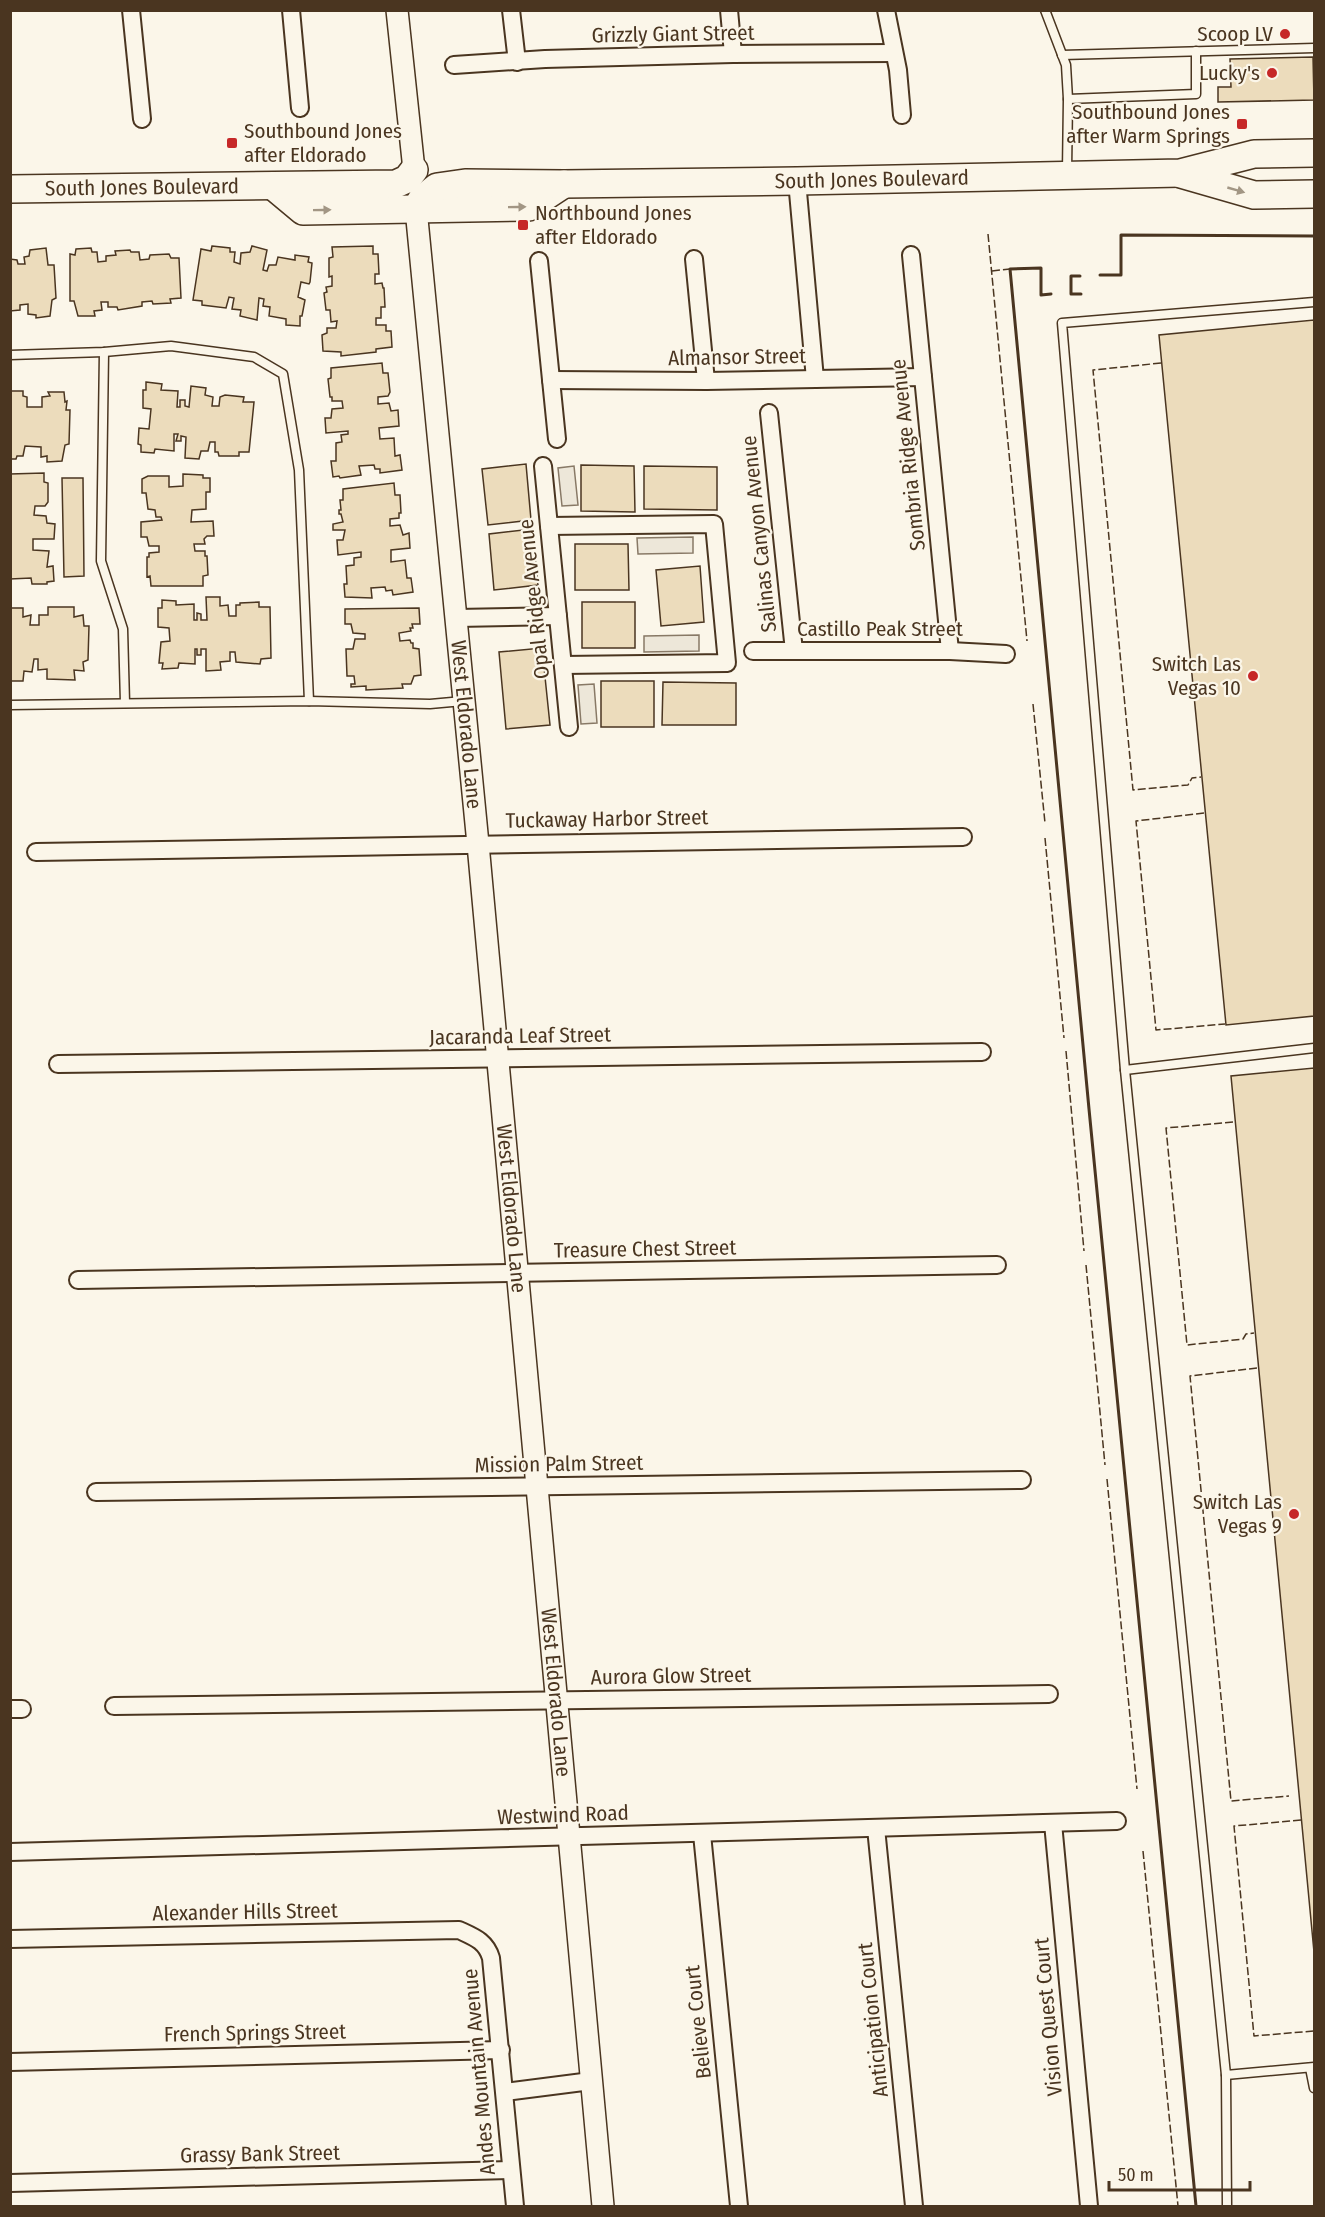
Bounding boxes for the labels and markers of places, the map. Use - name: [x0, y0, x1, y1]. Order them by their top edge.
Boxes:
- place label: Scoop LV: [1197, 21, 1273, 47]
- marker: Scoop LV: [1278, 27, 1292, 41]
- place label: Lucky's: [1199, 60, 1260, 86]
- marker: Lucky's: [1265, 66, 1279, 80]
- place label: Southbound Jones after Warm Springs: [1066, 99, 1230, 149]
- marker: Southbound Jones after Warm Springs: [1235, 117, 1249, 131]
- place label: Southbound Jones after Eldorado: [244, 118, 402, 168]
- marker: Southbound Jones after Eldorado: [225, 136, 239, 150]
- place label: Northbound Jones after Eldorado: [535, 200, 692, 250]
- marker: Northbound Jones after Eldorado: [516, 218, 530, 232]
- place label: Switch Las Vegas 10: [1152, 651, 1241, 701]
- marker: Switch Las Vegas 10: [1246, 669, 1260, 683]
- place label: Switch Las Vegas 9: [1193, 1489, 1282, 1539]
- marker: Switch Las Vegas 9: [1287, 1507, 1301, 1521]

